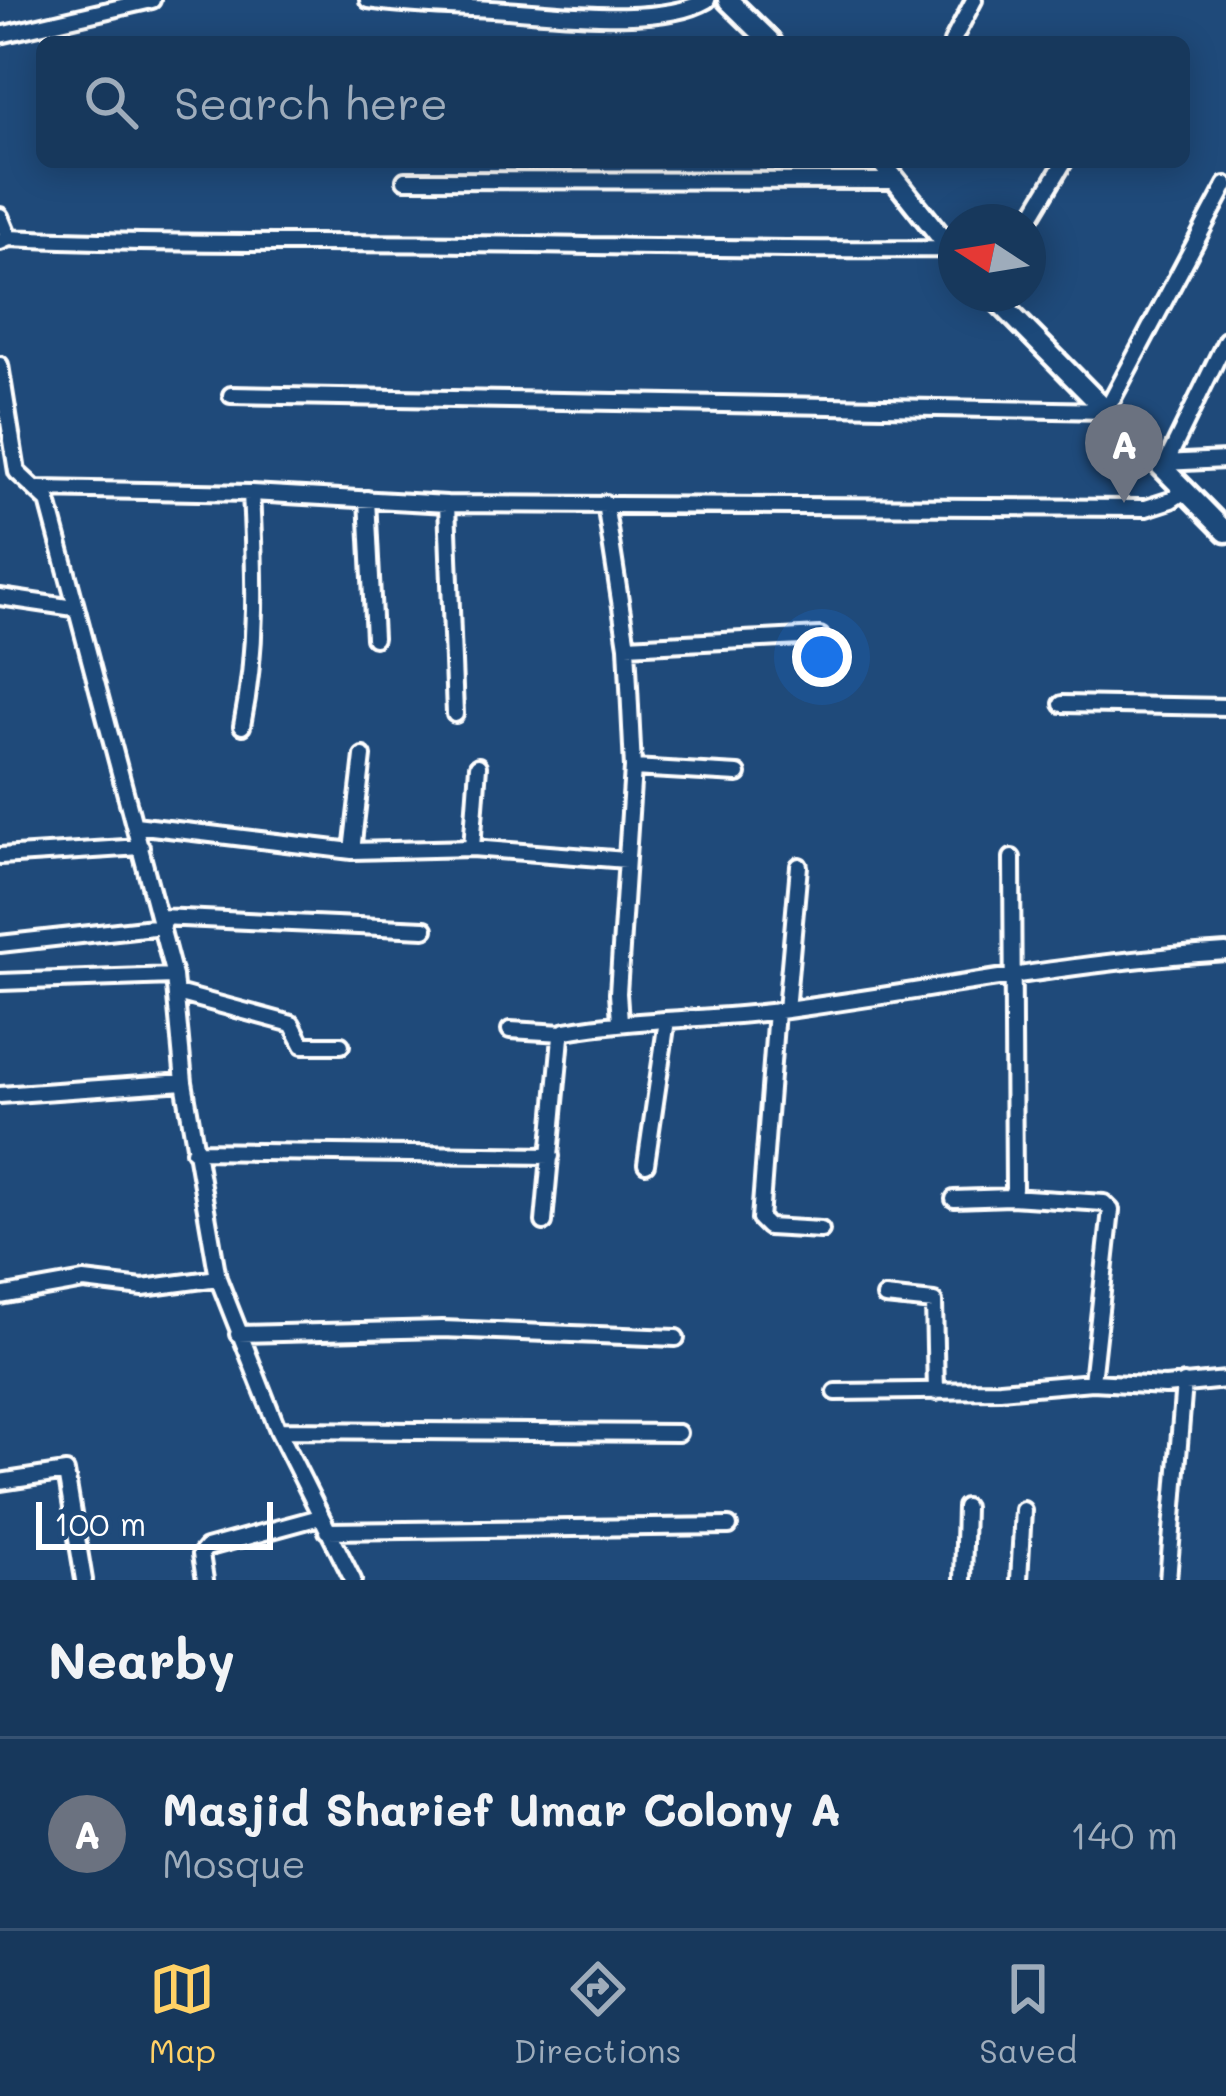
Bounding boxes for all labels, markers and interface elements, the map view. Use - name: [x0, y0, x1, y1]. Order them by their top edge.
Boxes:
- search box: [36, 36, 1190, 168]
- icon: search: [78, 69, 144, 135]
- text: Search here: [174, 73, 448, 131]
- north arrow: [938, 204, 1046, 312]
- pin: A: [1085, 404, 1163, 503]
- your location: [792, 627, 852, 687]
- scale bar: [36, 1496, 273, 1549]
- text: 100 m: [54, 1501, 146, 1544]
- text: Nearby: [48, 1625, 235, 1692]
- text: Masjid Sharief Umar Colony A: [162, 1779, 841, 1837]
- text: A: [73, 1808, 101, 1859]
- text: 140 m: [1070, 1808, 1178, 1859]
- text: Mosque: [162, 1837, 306, 1888]
- tab: Map: [149, 1956, 216, 2071]
- tab: Directions: [514, 1956, 681, 2071]
- tab: Saved: [979, 1956, 1077, 2071]

